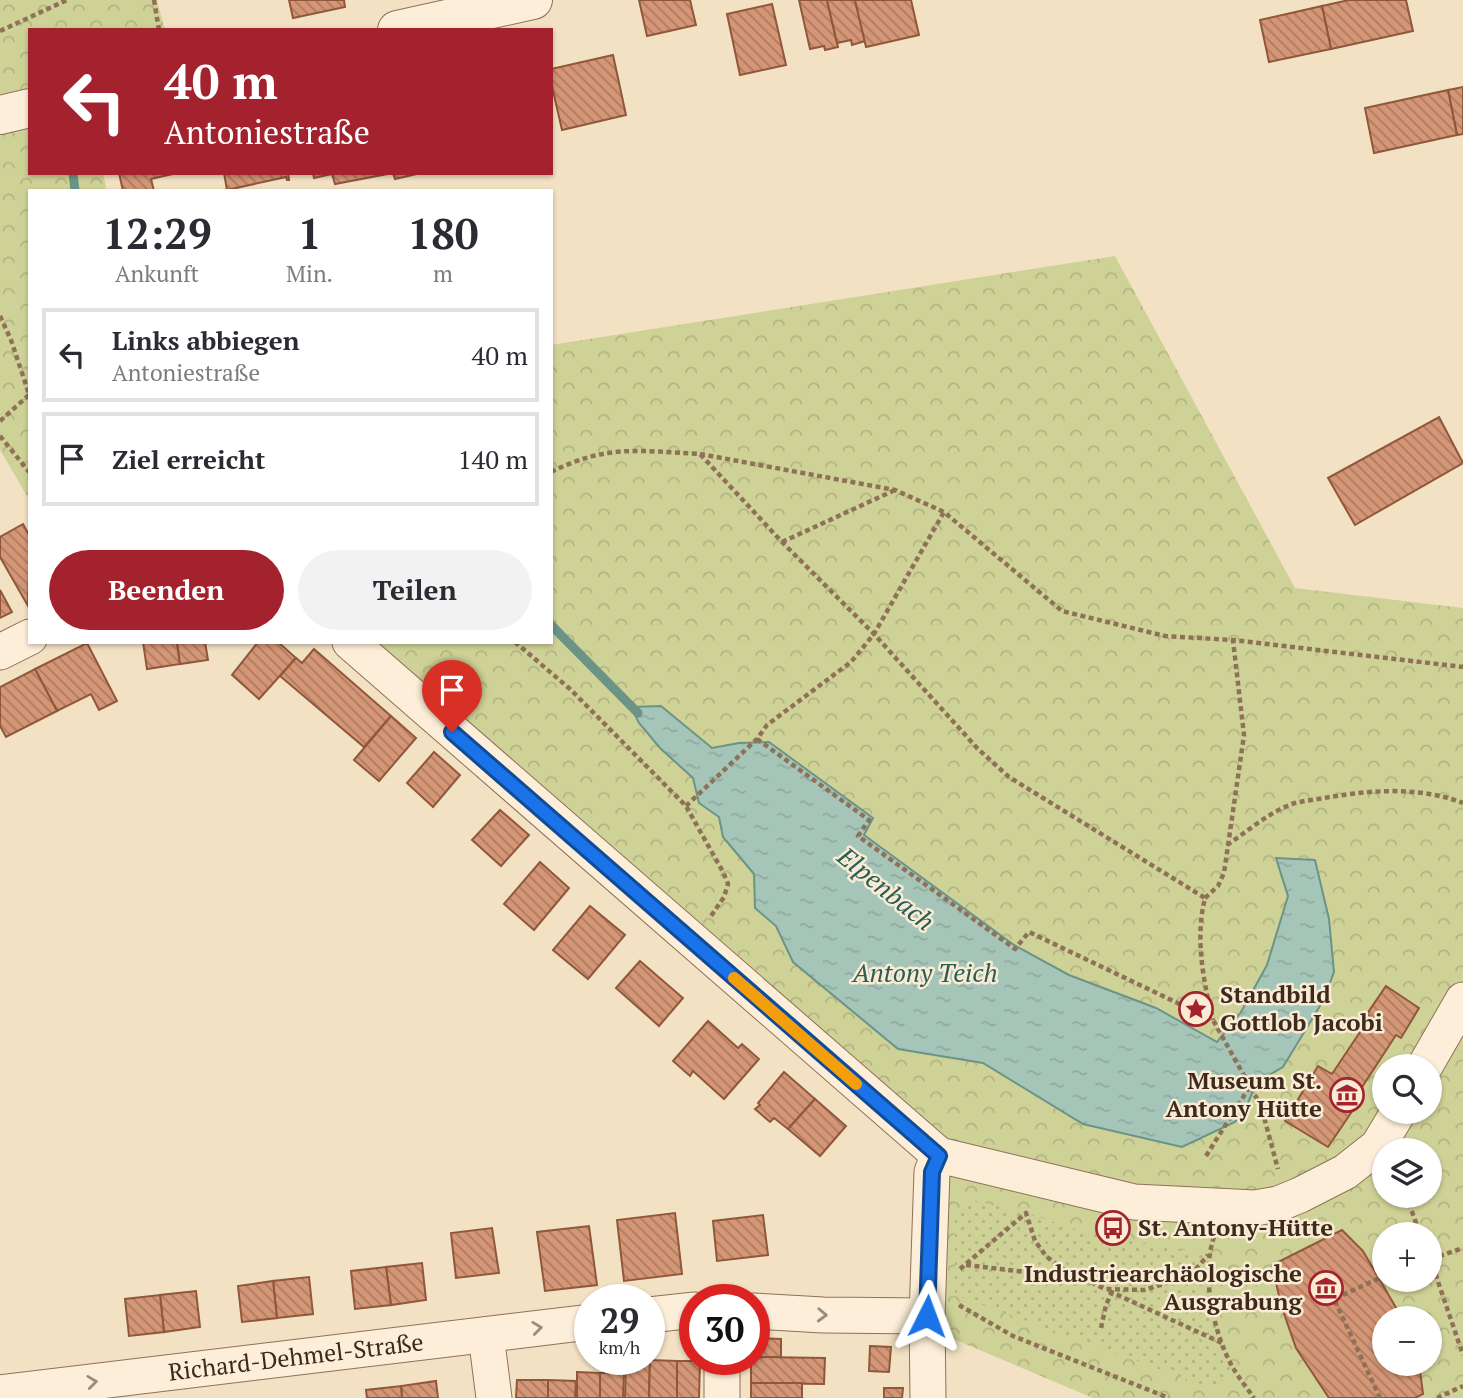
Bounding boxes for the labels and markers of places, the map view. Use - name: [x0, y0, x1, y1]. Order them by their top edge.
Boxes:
- pin: [422, 660, 482, 732]
- place label: Standbild Gottlob Jacobi: [1220, 978, 1383, 1038]
- place icon: Standbild Gottlob Jacobi: [1177, 990, 1215, 1028]
- place label: Museum St. Antony Hütte: [1165, 1064, 1322, 1124]
- museum icon: Museum St. Antony Hütte: [1328, 1076, 1366, 1114]
- bus stop icon: St. Antony-Hütte: [1094, 1209, 1132, 1247]
- place label: St. Antony-Hütte: [1138, 1211, 1333, 1243]
- place label: Industriearchäologische Ausgrabung: [1024, 1257, 1302, 1317]
- museum icon: Industriearchäologische Ausgrabung: [1307, 1269, 1345, 1307]

